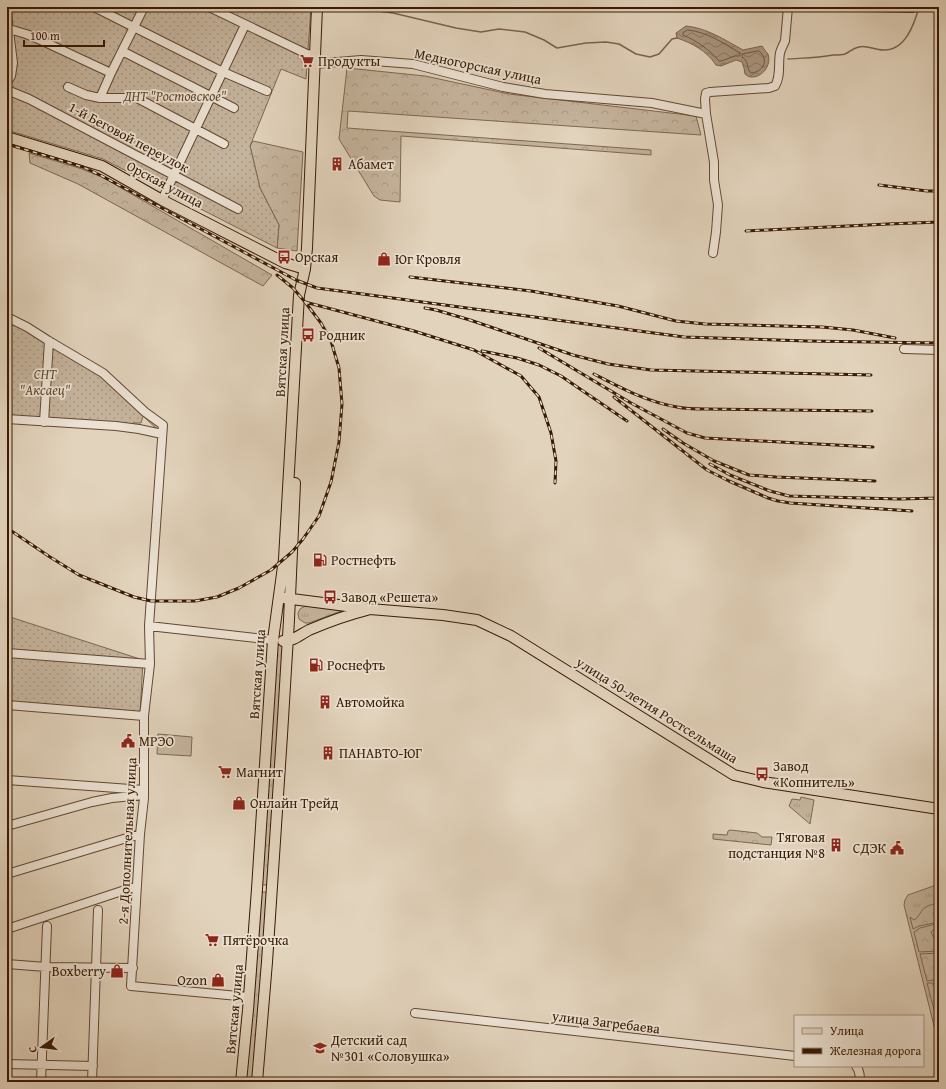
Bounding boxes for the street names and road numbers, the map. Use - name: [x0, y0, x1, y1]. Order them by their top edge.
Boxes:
- street label: Медногорская улица: [413, 43, 544, 89]
- street label: 1-й Беговой переулок: [65, 97, 193, 178]
- street label: Орская улица: [123, 155, 207, 213]
- street label: Вятская улица: [270, 306, 294, 397]
- street label: Вятская улица: [244, 628, 270, 720]
- street label: улица 50-летия Ростсельмаша: [571, 651, 742, 768]
- street label: 2-я Дополнительная улица: [113, 757, 141, 925]
- street label: Вятская улица: [220, 963, 248, 1055]
- street label: улица Загребаева: [550, 1005, 662, 1039]

